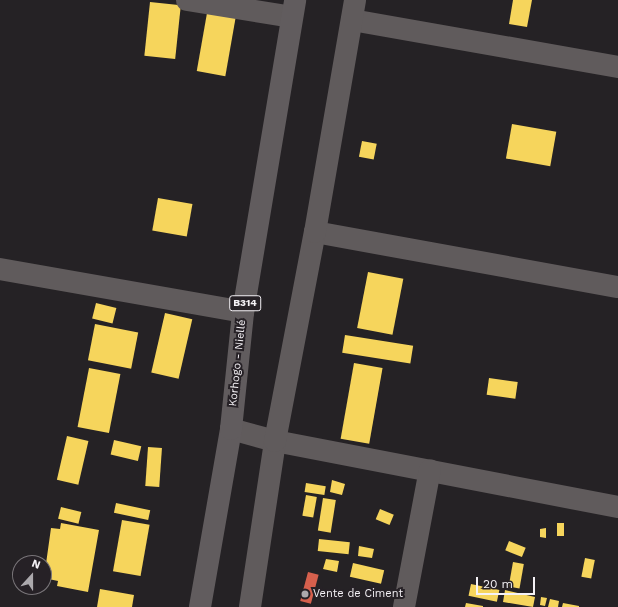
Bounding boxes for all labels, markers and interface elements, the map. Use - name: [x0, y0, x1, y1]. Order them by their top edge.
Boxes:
- road number: B314: [229, 295, 261, 311]
- street label: Korhogo - Niellé: [227, 319, 249, 407]
- north arrow: [12, 555, 52, 595]
- text: N: [30, 557, 42, 572]
- scale bar: [478, 569, 537, 595]
- text: 20 m: [483, 577, 513, 591]
- place label: Vente de Ciment: [313, 587, 403, 601]
- marker: Vente de Ciment: [300, 589, 310, 599]

